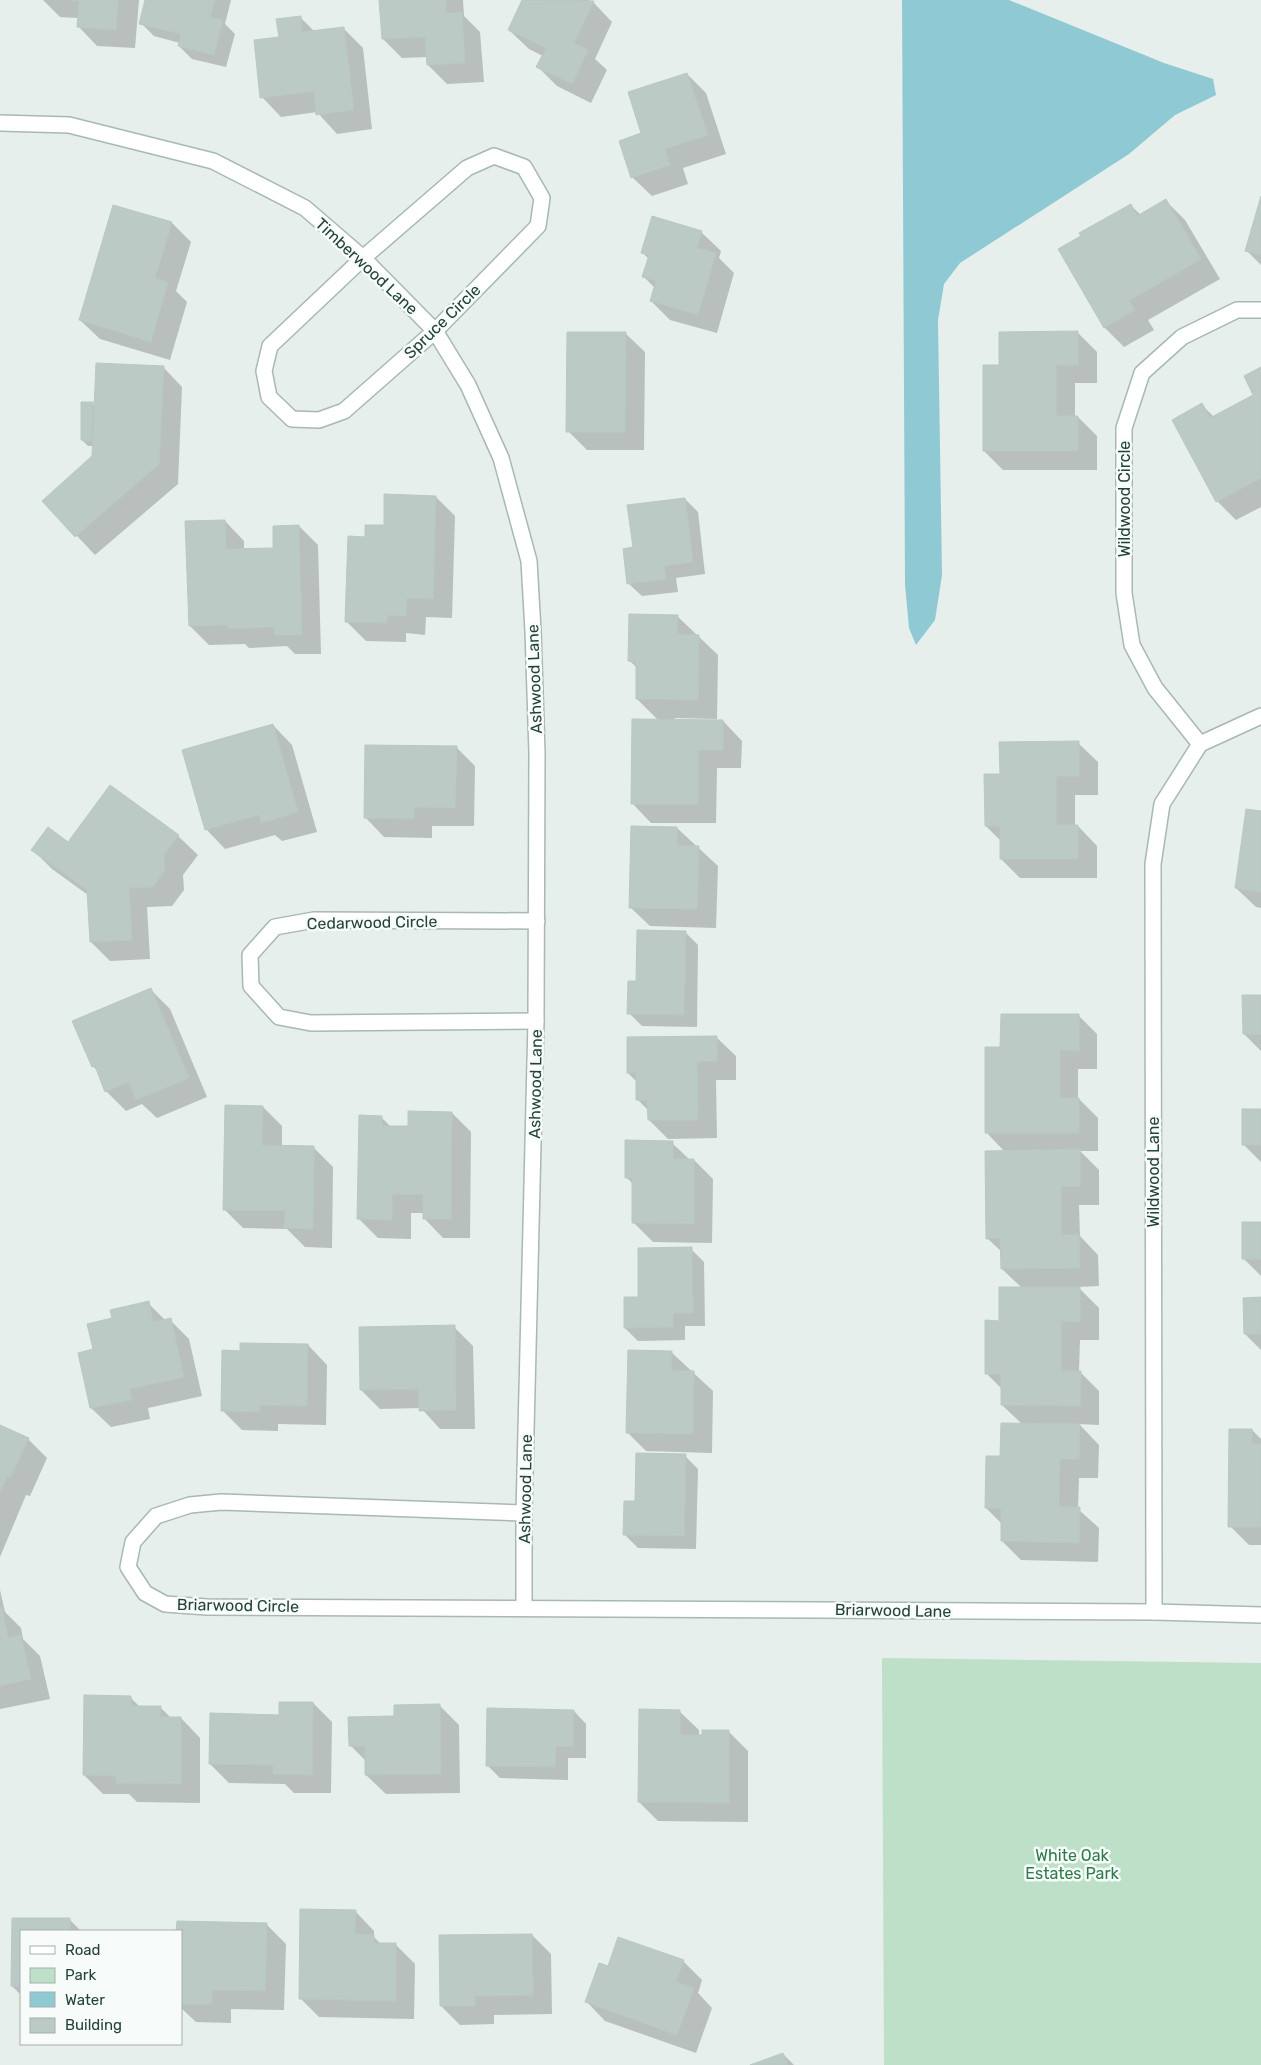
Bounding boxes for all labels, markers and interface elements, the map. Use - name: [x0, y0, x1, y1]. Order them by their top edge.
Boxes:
- street label: Timberwood Lane: [312, 214, 422, 319]
- street label: Spruce Circle: [400, 280, 485, 363]
- street label: Wildwood Circle: [1115, 441, 1134, 557]
- street label: Ashwood Lane: [523, 624, 546, 734]
- street label: Cedarwood Circle: [307, 912, 438, 933]
- street label: Ashwood Lane: [525, 1029, 546, 1139]
- street label: Wildwood Lane: [1144, 1116, 1163, 1228]
- street label: Ashwood Lane: [515, 1434, 536, 1544]
- street label: Briarwood Circle: [177, 1595, 299, 1616]
- street label: Briarwood Lane: [835, 1600, 951, 1621]
- park label: White Oak Estates Park: [1025, 1846, 1119, 1883]
- legend: [20, 1930, 182, 2045]
- text: Road: [65, 1941, 101, 1959]
- text: Park: [65, 1966, 96, 1984]
- text: Water: [65, 1991, 105, 2009]
- text: Building: [65, 2016, 122, 2034]

